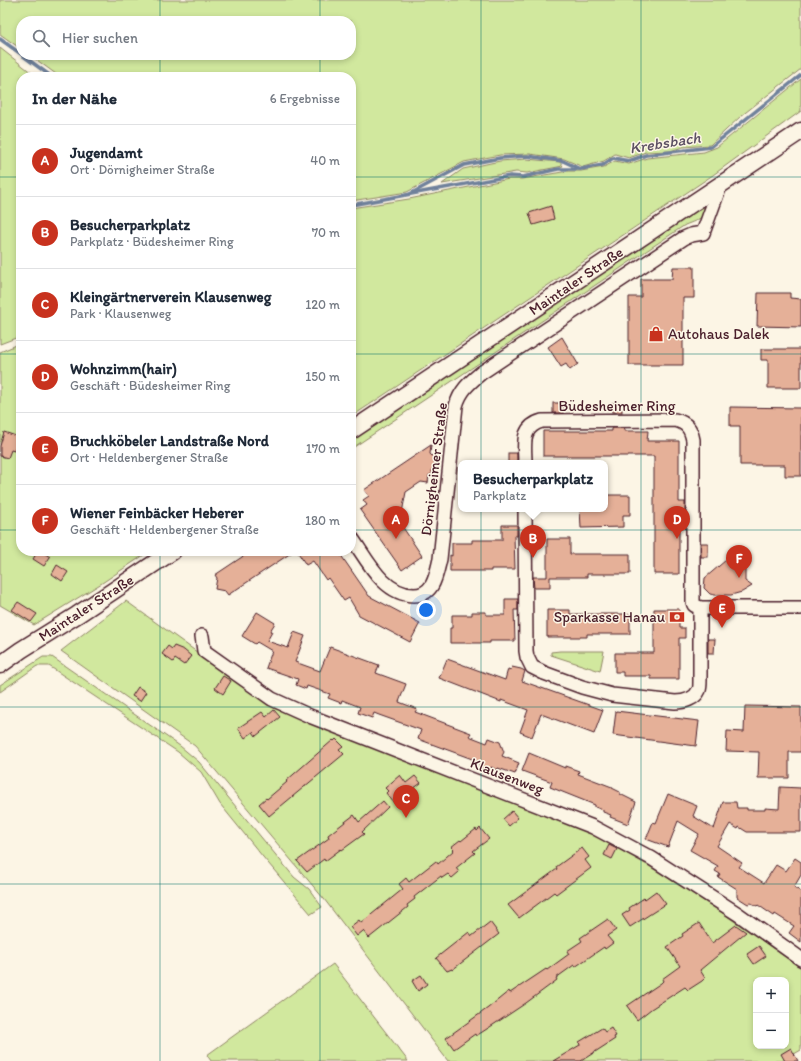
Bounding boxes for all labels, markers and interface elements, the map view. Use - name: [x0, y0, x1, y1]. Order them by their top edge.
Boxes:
- search box: [16, 16, 356, 60]
- icon: search: [30, 27, 52, 49]
- text: Hier suchen: [62, 29, 138, 47]
- text: In der Nähe: [32, 88, 117, 108]
- text: 6 Ergebnisse: [270, 91, 340, 106]
- water label: Krebsbach: [628, 127, 702, 157]
- text: Jugendamt: [70, 144, 143, 162]
- text: A: [41, 153, 49, 168]
- text: 40 m: [310, 153, 340, 168]
- text: Ort · Dörnigheimer Straße: [70, 162, 215, 177]
- text: Besucherparkplatz: [70, 216, 190, 234]
- text: B: [41, 225, 49, 240]
- text: 70 m: [312, 225, 340, 240]
- text: Parkplatz · Büdesheimer Ring: [70, 234, 234, 249]
- street label: Maintaler Straße: [525, 243, 627, 319]
- text: Kleingärtnerverein Klausenweg: [70, 288, 271, 306]
- text: C: [41, 297, 49, 312]
- text: 120 m: [305, 297, 340, 312]
- text: Park · Klausenweg: [70, 306, 171, 321]
- shop icon: Autohaus Dalek: [647, 325, 665, 343]
- place label: Autohaus Dalek: [668, 325, 770, 343]
- text: Wohnzimm(hair): [70, 360, 177, 378]
- text: D: [41, 369, 49, 384]
- text: 150 m: [305, 369, 340, 384]
- text: Geschäft · Büdesheimer Ring: [70, 378, 230, 393]
- street label: Büdesheimer Ring: [559, 397, 676, 415]
- street label: Dörnigheimer Straße: [417, 401, 451, 537]
- text: Bruchköbeler Landstraße Nord: [70, 432, 269, 450]
- text: E: [41, 441, 49, 456]
- text: 170 m: [306, 441, 340, 456]
- text: Ort · Heldenbergener Straße: [70, 450, 228, 465]
- popup: [458, 460, 608, 512]
- text: Besucherparkplatz: [473, 470, 593, 488]
- text: Parkplatz: [473, 488, 526, 503]
- text: Wiener Feinbäcker Heberer: [70, 504, 244, 522]
- pin: A: [383, 506, 409, 539]
- pin: D: [664, 506, 690, 539]
- text: F: [42, 513, 48, 528]
- text: 180 m: [305, 513, 340, 528]
- text: Geschäft · Heldenbergener Straße: [70, 522, 259, 537]
- pin: B: [520, 525, 546, 558]
- pin: F: [726, 545, 752, 578]
- street label: Maintaler Straße: [35, 571, 137, 645]
- pin: E: [709, 595, 735, 628]
- your location: [416, 600, 436, 620]
- place label: Sparkasse Hanau: [554, 608, 666, 626]
- bank icon: Sparkasse Hanau: [668, 608, 686, 626]
- street label: Klausenweg: [468, 754, 547, 798]
- pin: C: [393, 785, 419, 818]
- map controls: [753, 977, 789, 1049]
- button: +: [753, 977, 789, 1013]
- button: −: [753, 1013, 789, 1049]

